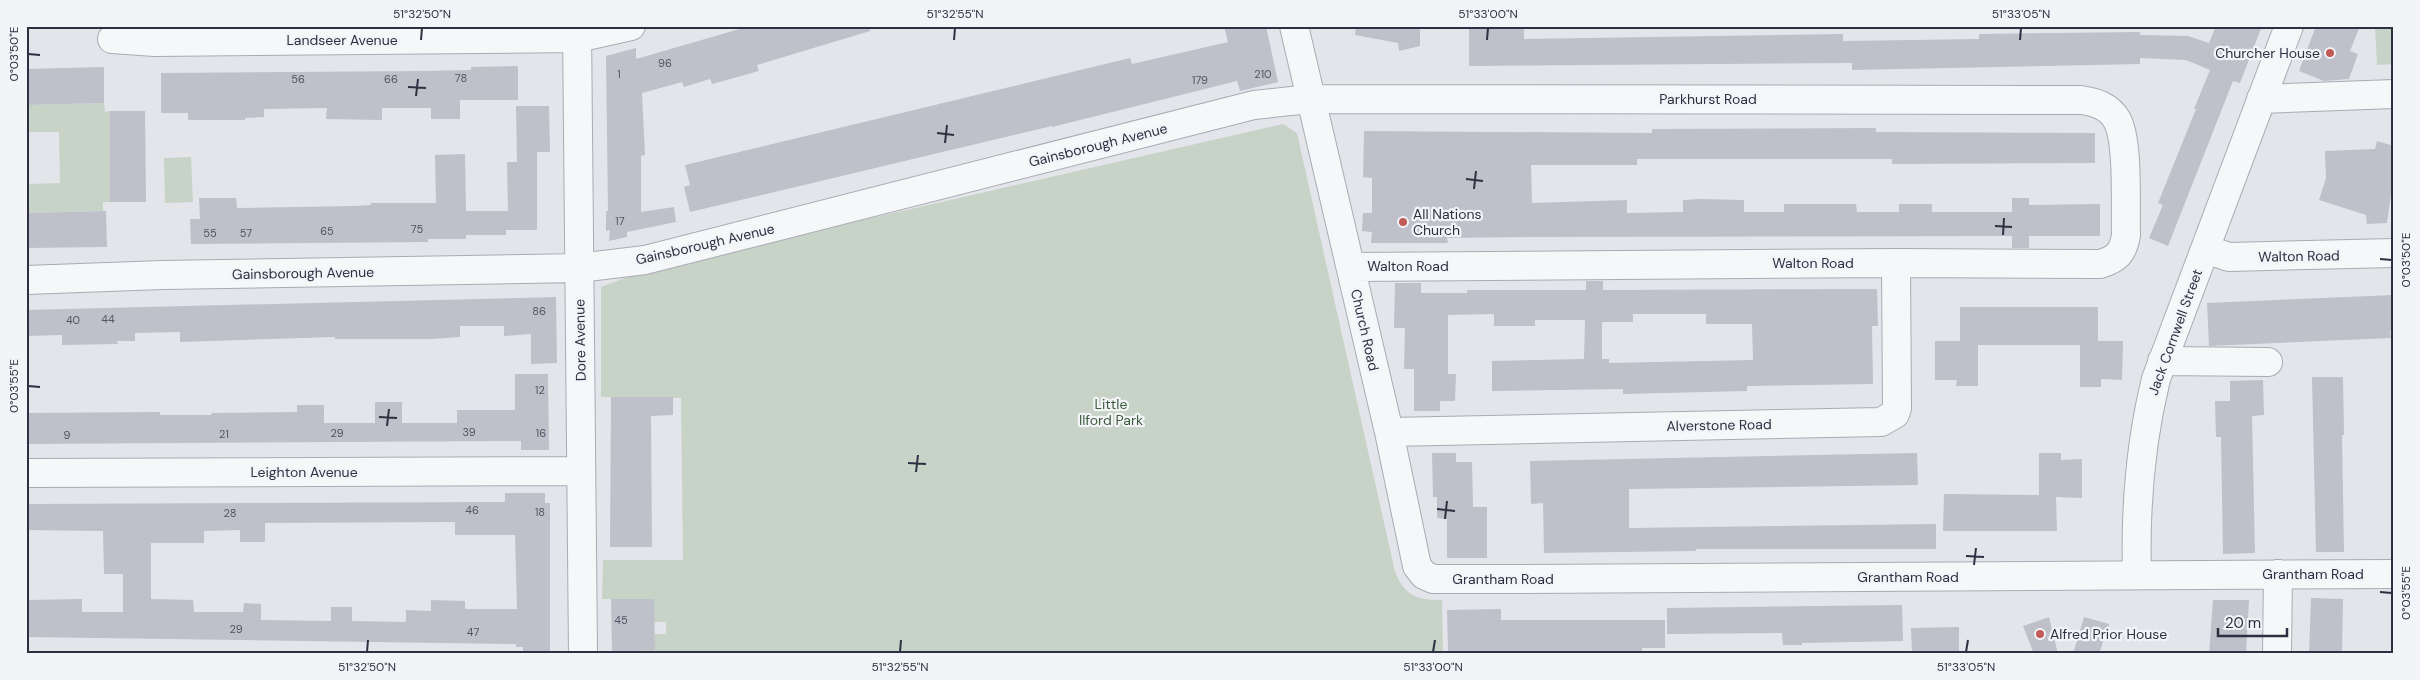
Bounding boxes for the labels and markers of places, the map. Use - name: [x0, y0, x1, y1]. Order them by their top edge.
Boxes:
- place label: Churcher House: [2215, 44, 2320, 62]
- marker: Churcher House: [2324, 47, 2336, 59]
- place label: All Nations Church: [1413, 205, 1482, 239]
- marker: All Nations Church: [1397, 216, 1409, 228]
- place label: Alfred Prior House: [2050, 625, 2167, 643]
- marker: Alfred Prior House: [2034, 628, 2046, 640]

